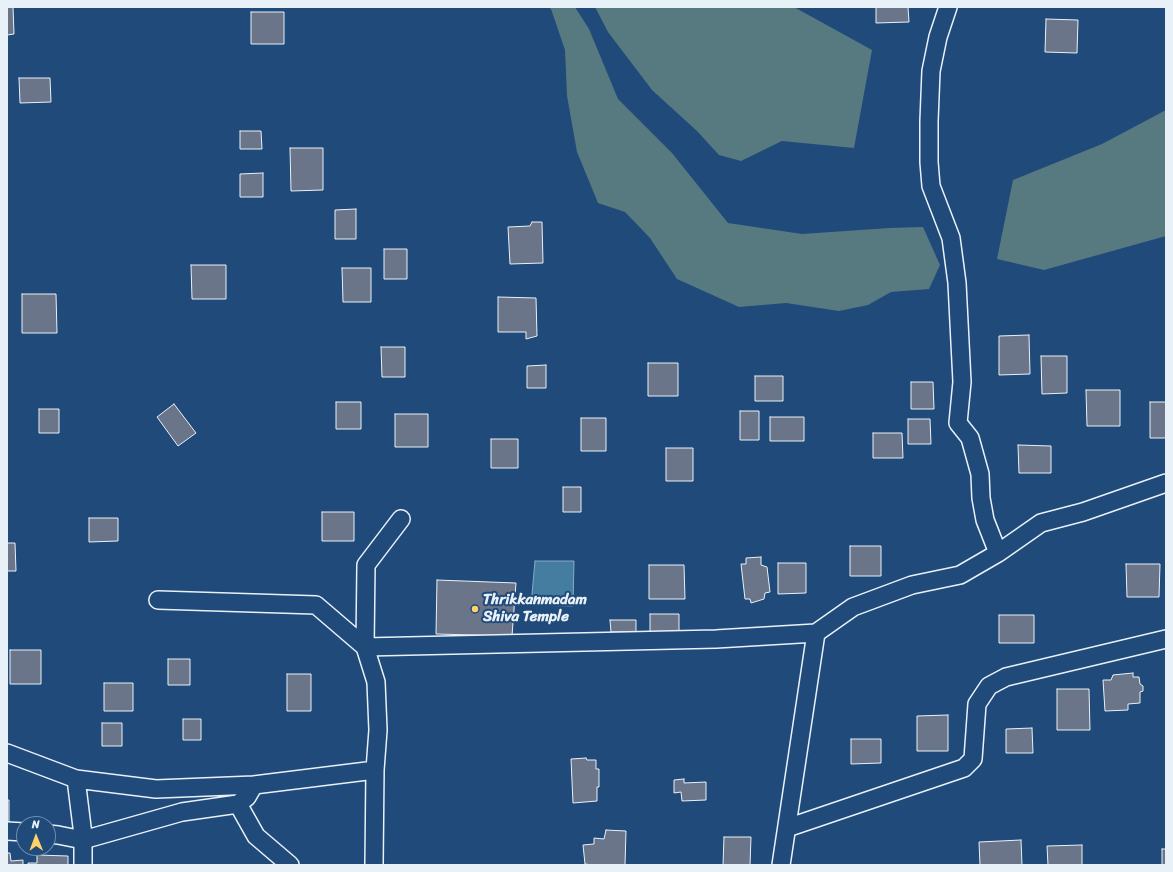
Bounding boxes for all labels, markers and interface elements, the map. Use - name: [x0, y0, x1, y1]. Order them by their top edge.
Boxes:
- place label: Thrikkanmadam Shiva Temple: [483, 591, 587, 626]
- marker: Thrikkanmadam Shiva Temple: [470, 604, 480, 614]
- text: N: [32, 815, 40, 834]
- north arrow: [16, 816, 56, 856]

